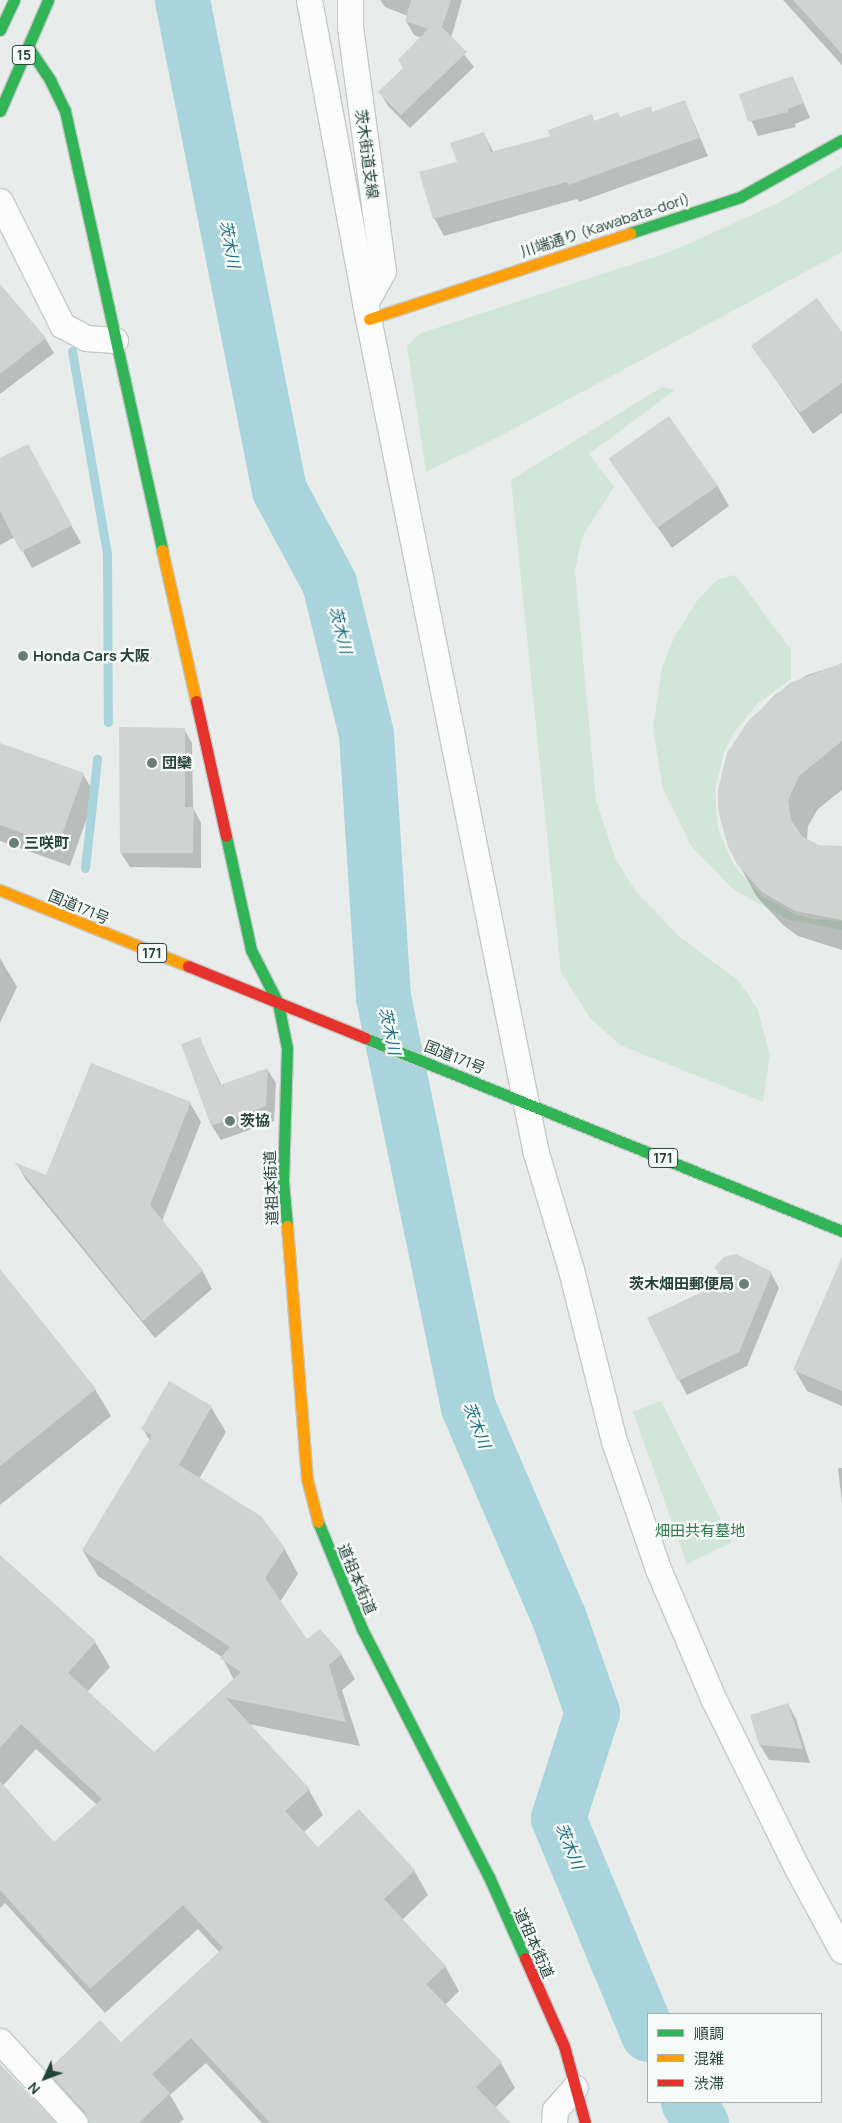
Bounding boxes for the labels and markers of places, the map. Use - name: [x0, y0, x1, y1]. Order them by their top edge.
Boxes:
- place label: Honda Cars 大阪: [33, 647, 150, 665]
- marker: Honda Cars 大阪: [17, 650, 29, 662]
- place label: 団欒: [162, 754, 192, 772]
- marker: 団欒: [146, 757, 158, 769]
- place label: 三咲町: [24, 834, 69, 852]
- marker: 三咲町: [8, 837, 20, 849]
- place label: 茨協: [240, 1112, 270, 1130]
- marker: 茨協: [224, 1115, 236, 1127]
- place label: 茨木畑田郵便局: [629, 1275, 734, 1293]
- marker: 茨木畑田郵便局: [738, 1278, 750, 1290]

